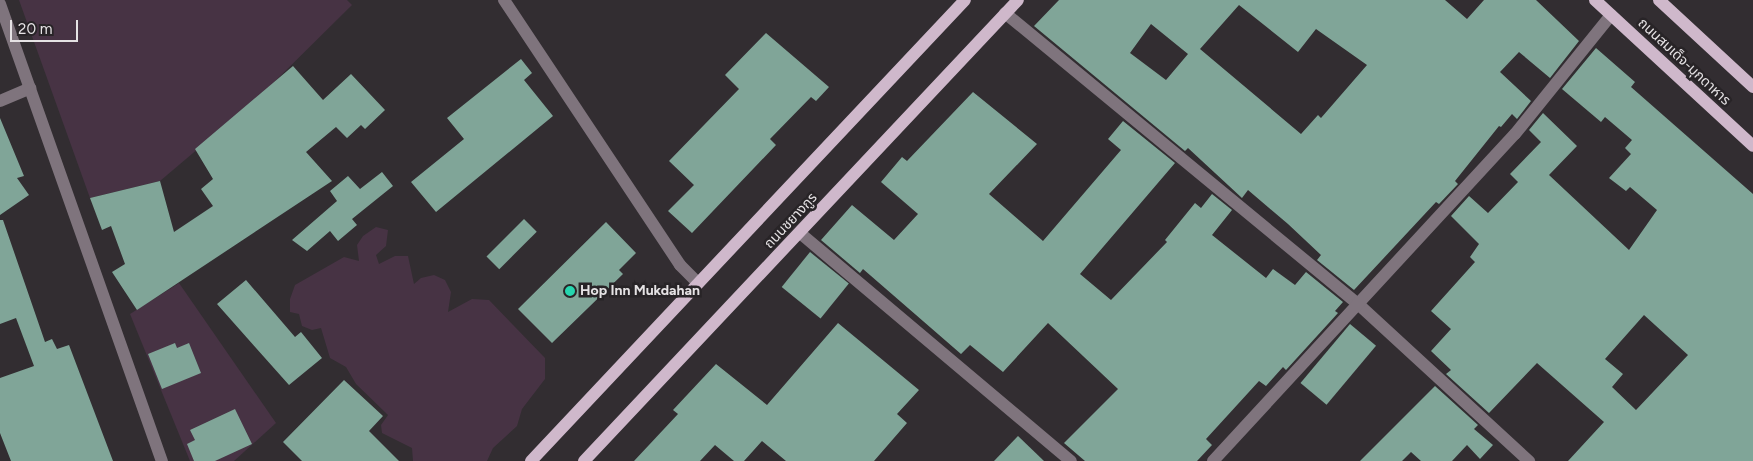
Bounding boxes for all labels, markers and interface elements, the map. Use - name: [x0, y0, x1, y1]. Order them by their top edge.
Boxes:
- scale bar: [12, 10, 80, 42]
- street label: ถนนสมเด็จ-มุกดาหาร: [1634, 15, 1734, 109]
- text: 20 m: [18, 20, 52, 38]
- street label: ถนนชยางกูร: [761, 190, 821, 252]
- place label: Hop Inn Mukdahan: [580, 283, 700, 299]
- marker: Hop Inn Mukdahan: [564, 285, 576, 297]

